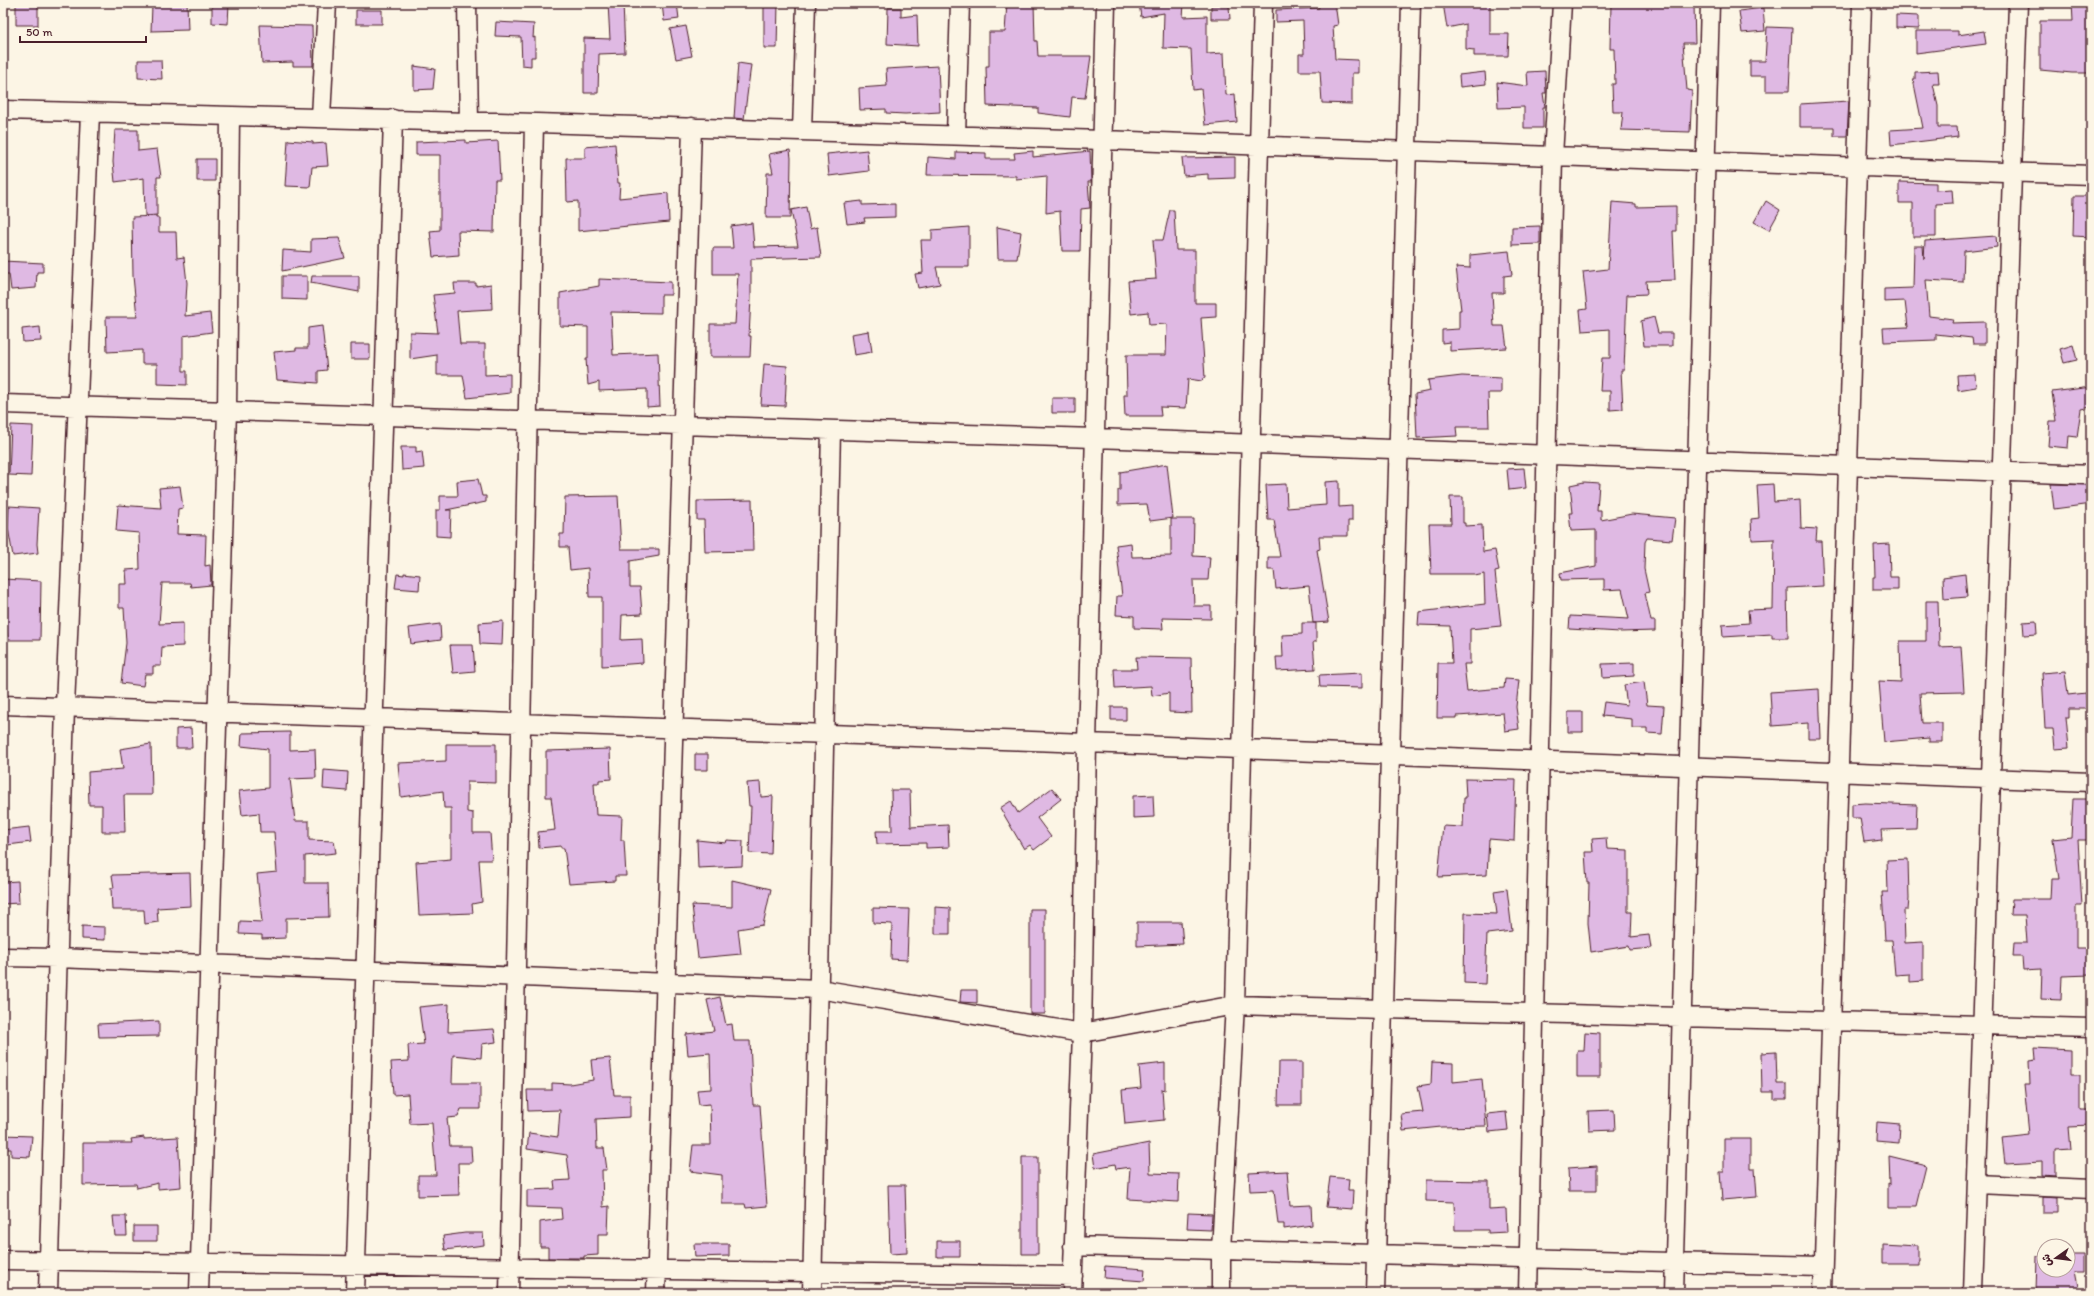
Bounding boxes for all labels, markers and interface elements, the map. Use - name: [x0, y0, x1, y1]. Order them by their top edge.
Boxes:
- scale bar: [20, 18, 146, 44]
- text: 50 m: [26, 25, 52, 39]
- north arrow: [2036, 1238, 2076, 1278]
- text: ش: [2039, 1253, 2055, 1268]

